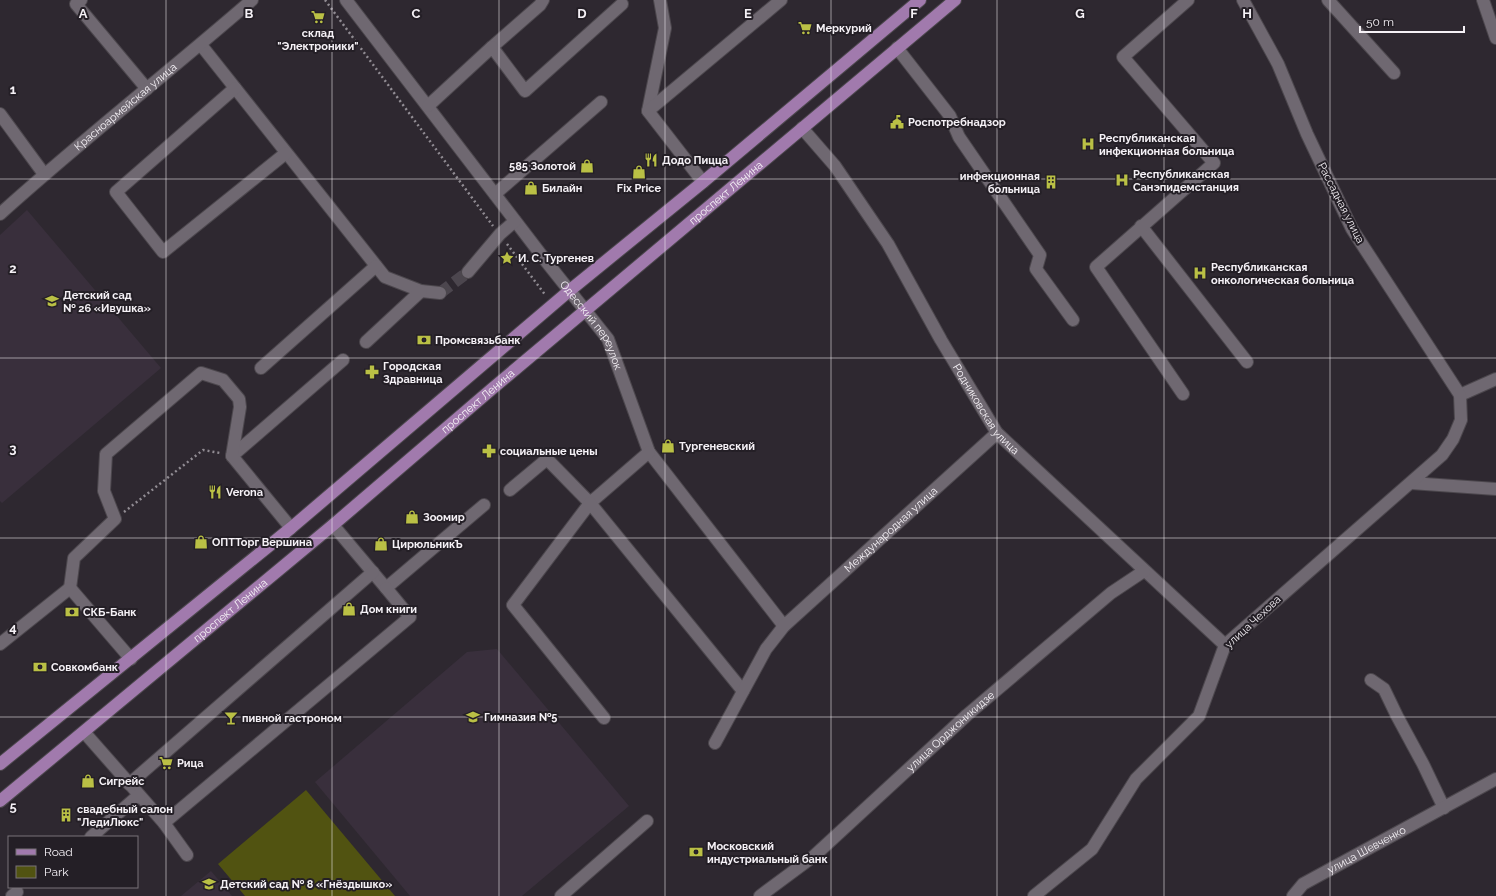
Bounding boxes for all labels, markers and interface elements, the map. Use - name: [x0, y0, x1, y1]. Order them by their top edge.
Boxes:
- text: A: [79, 6, 88, 21]
- text: B: [245, 6, 254, 21]
- text: C: [412, 6, 421, 21]
- text: D: [577, 6, 587, 21]
- text: E: [744, 6, 752, 21]
- text: F: [910, 6, 918, 21]
- text: G: [1075, 6, 1085, 21]
- text: H: [1242, 6, 1252, 21]
- scale bar: [1360, 8, 1464, 34]
- supermarket icon: склад "Электроники": [310, 9, 326, 25]
- text: 50 m: [1366, 15, 1394, 29]
- supermarket icon: Меркурий: [797, 20, 813, 36]
- place label: Меркурий: [816, 22, 872, 35]
- place label: склад "Электроники": [277, 27, 359, 53]
- street label: Красноармейская улица: [71, 60, 179, 153]
- text: 1: [10, 82, 17, 97]
- public building icon: Роспотребнадзор: [889, 114, 905, 130]
- place label: Роспотребнадзор: [908, 116, 1006, 129]
- place label: Республиканская инфекционная больница: [1099, 132, 1234, 158]
- hospital icon: Республиканская инфекционная больница: [1080, 136, 1096, 152]
- restaurant icon: Додо Пицца: [643, 152, 659, 168]
- place label: Додо Пицца: [662, 154, 728, 167]
- shop icon: 585 Золотой: [579, 158, 595, 174]
- street label: проспект Ленина: [686, 158, 765, 227]
- place label: 585 Золотой: [509, 160, 576, 173]
- street label: Рассадная улица: [1315, 160, 1367, 246]
- shop icon: Fix Price: [631, 164, 647, 180]
- place label: Республиканская Санэпидемстанция: [1133, 168, 1239, 194]
- place label: инфекционная больница: [960, 170, 1040, 196]
- hospital icon: Республиканская Санэпидемстанция: [1114, 172, 1130, 188]
- building icon: инфекционная больница: [1043, 174, 1059, 190]
- shop icon: Билайн: [523, 180, 539, 196]
- place label: Билайн: [542, 182, 582, 195]
- place label: Fix Price: [617, 182, 662, 195]
- place icon: И. С. Тургенев: [499, 250, 515, 266]
- place label: И. С. Тургенев: [518, 252, 594, 265]
- text: 2: [9, 261, 17, 276]
- place label: Республиканская онкологическая больница: [1211, 261, 1354, 287]
- hospital icon: Республиканская онкологическая больница: [1192, 265, 1208, 281]
- street label: Одесский переулок: [557, 278, 625, 372]
- place label: Детский сад № 26 «Ивушка»: [63, 289, 151, 315]
- school or university icon: Детский сад № 26 «Ивушка»: [44, 293, 60, 309]
- bank icon: Промсвязьбанк: [416, 332, 432, 348]
- place label: Промсвязьбанк: [435, 334, 521, 347]
- place label: Городская Здравница: [383, 360, 442, 386]
- street label: Родниковская улица: [950, 361, 1022, 457]
- pharmacy icon: Городская Здравница: [364, 364, 380, 380]
- street label: проспект Ленина: [439, 366, 517, 436]
- shop icon: Тургеневский: [660, 438, 676, 454]
- place label: Тургеневский: [679, 440, 755, 453]
- text: 3: [9, 441, 17, 456]
- pharmacy icon: социальные цены: [481, 443, 497, 459]
- place label: социальные цены: [500, 445, 598, 458]
- restaurant icon: Verona: [207, 484, 223, 500]
- street label: Международная улица: [841, 484, 940, 575]
- place label: Verona: [226, 486, 263, 499]
- shop icon: Зоомир: [404, 509, 420, 525]
- place label: Зоомир: [423, 511, 465, 524]
- shop icon: ОПТТорг Вершина: [193, 534, 209, 550]
- place label: ОПТТорг Вершина: [212, 536, 312, 549]
- shop icon: ЦирюльникЪ: [373, 536, 389, 552]
- place label: ЦирюльникЪ: [392, 538, 463, 551]
- street label: проспект Ленина: [191, 576, 270, 645]
- street label: улица Чехова: [1222, 593, 1284, 651]
- shop icon: Дом книги: [341, 601, 357, 617]
- place label: Дом книги: [360, 603, 417, 616]
- bank icon: СКБ-Банк: [64, 604, 80, 620]
- place label: СКБ-Банк: [83, 606, 137, 619]
- text: 4: [9, 620, 17, 635]
- bank icon: Совкомбанк: [32, 659, 48, 675]
- place label: Совкомбанк: [51, 661, 119, 674]
- street label: улица Орджоникидзе: [904, 688, 997, 774]
- school or university icon: Гимназия №5: [465, 709, 481, 725]
- bar icon: пивной гастроном: [223, 710, 239, 726]
- place label: Гимназия №5: [484, 711, 557, 724]
- place label: пивной гастроном: [242, 712, 342, 725]
- supermarket icon: Рица: [158, 755, 174, 771]
- place label: Рица: [177, 757, 204, 770]
- shop icon: Сигрейс: [80, 773, 96, 789]
- place label: Сигрейс: [99, 775, 144, 788]
- text: 5: [9, 799, 17, 814]
- place label: свадебный салон "ЛедиЛюкс": [77, 803, 173, 829]
- building icon: свадебный салон "ЛедиЛюкс": [58, 807, 74, 823]
- street label: улица Шевченко: [1325, 823, 1408, 876]
- legend: [8, 836, 138, 888]
- place label: Московский индустриальный банк: [707, 840, 828, 866]
- bank icon: Московский индустриальный банк: [688, 844, 704, 860]
- text: Road: [44, 845, 73, 859]
- text: Park: [44, 865, 69, 879]
- school or university icon: Детский сад № 8 «Гнёздышко»: [201, 876, 217, 892]
- place label: Детский сад № 8 «Гнёздышко»: [220, 878, 392, 891]

